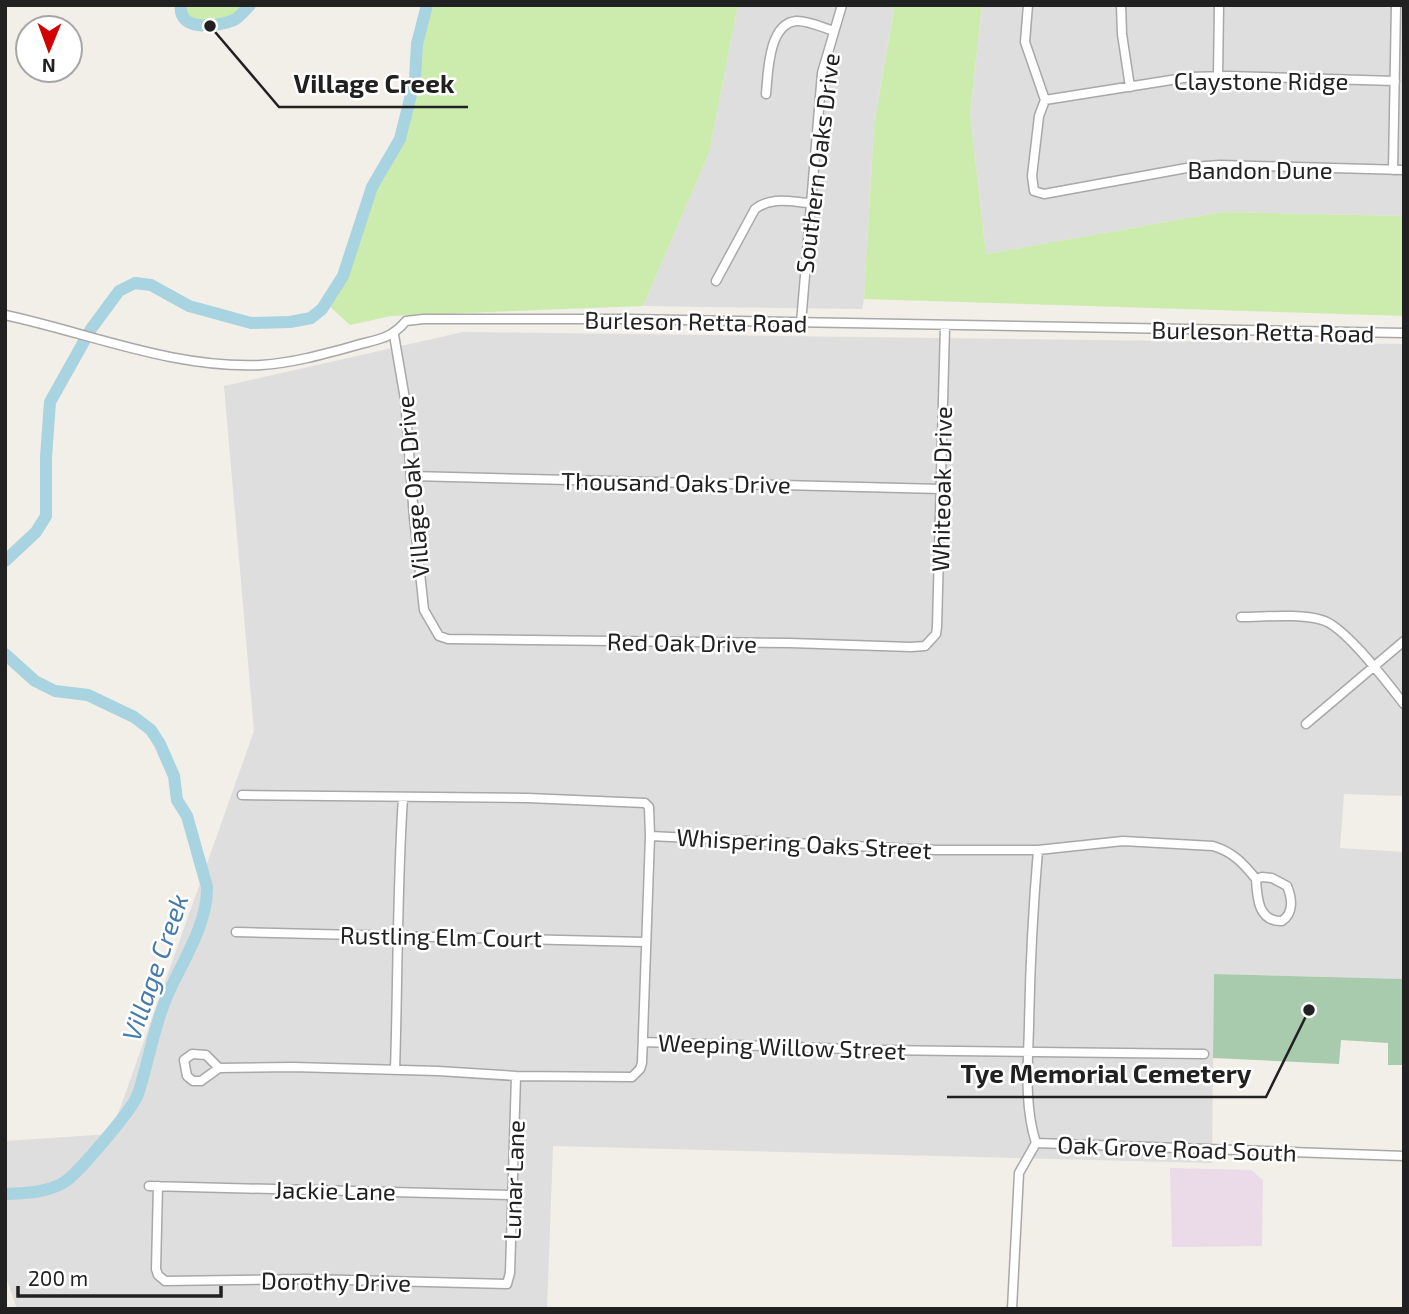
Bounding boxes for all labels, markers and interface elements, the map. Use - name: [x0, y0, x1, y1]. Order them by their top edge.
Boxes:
- north arrow: [14, 14, 84, 84]
- street label: Southern Oaks Drive: [789, 51, 845, 275]
- text: N: [42, 55, 56, 78]
- callout: Village Creek: [279, 60, 468, 107]
- street label: Claystone Ridge: [1174, 66, 1348, 95]
- text: Village Creek: [294, 67, 455, 98]
- street label: Bandon Dune: [1187, 155, 1333, 184]
- street label: Burleson Retta Road: [584, 305, 808, 337]
- street label: Burleson Retta Road: [1151, 315, 1375, 347]
- street label: Village Oak Drive: [390, 395, 434, 579]
- street label: Whiteoak Drive: [925, 406, 957, 572]
- street label: Thousand Oaks Drive: [561, 465, 791, 499]
- street label: Red Oak Drive: [607, 626, 757, 658]
- street label: Whispering Oaks Street: [676, 822, 932, 864]
- water label: Village Creek: [114, 889, 194, 1045]
- street label: Rustling Elm Court: [340, 920, 542, 952]
- street label: Weeping Willow Street: [657, 1027, 907, 1065]
- callout: Tye Memorial Cemetery: [947, 1050, 1266, 1097]
- text: Tye Memorial Cemetery: [961, 1057, 1252, 1089]
- street label: Lunar Lane: [496, 1120, 530, 1240]
- street label: Oak Grove Road South: [1057, 1129, 1297, 1167]
- street label: Jackie Lane: [274, 1174, 396, 1206]
- scale bar: [18, 1254, 220, 1298]
- text: 200 m: [28, 1265, 88, 1290]
- street label: Dorothy Drive: [261, 1265, 411, 1297]

